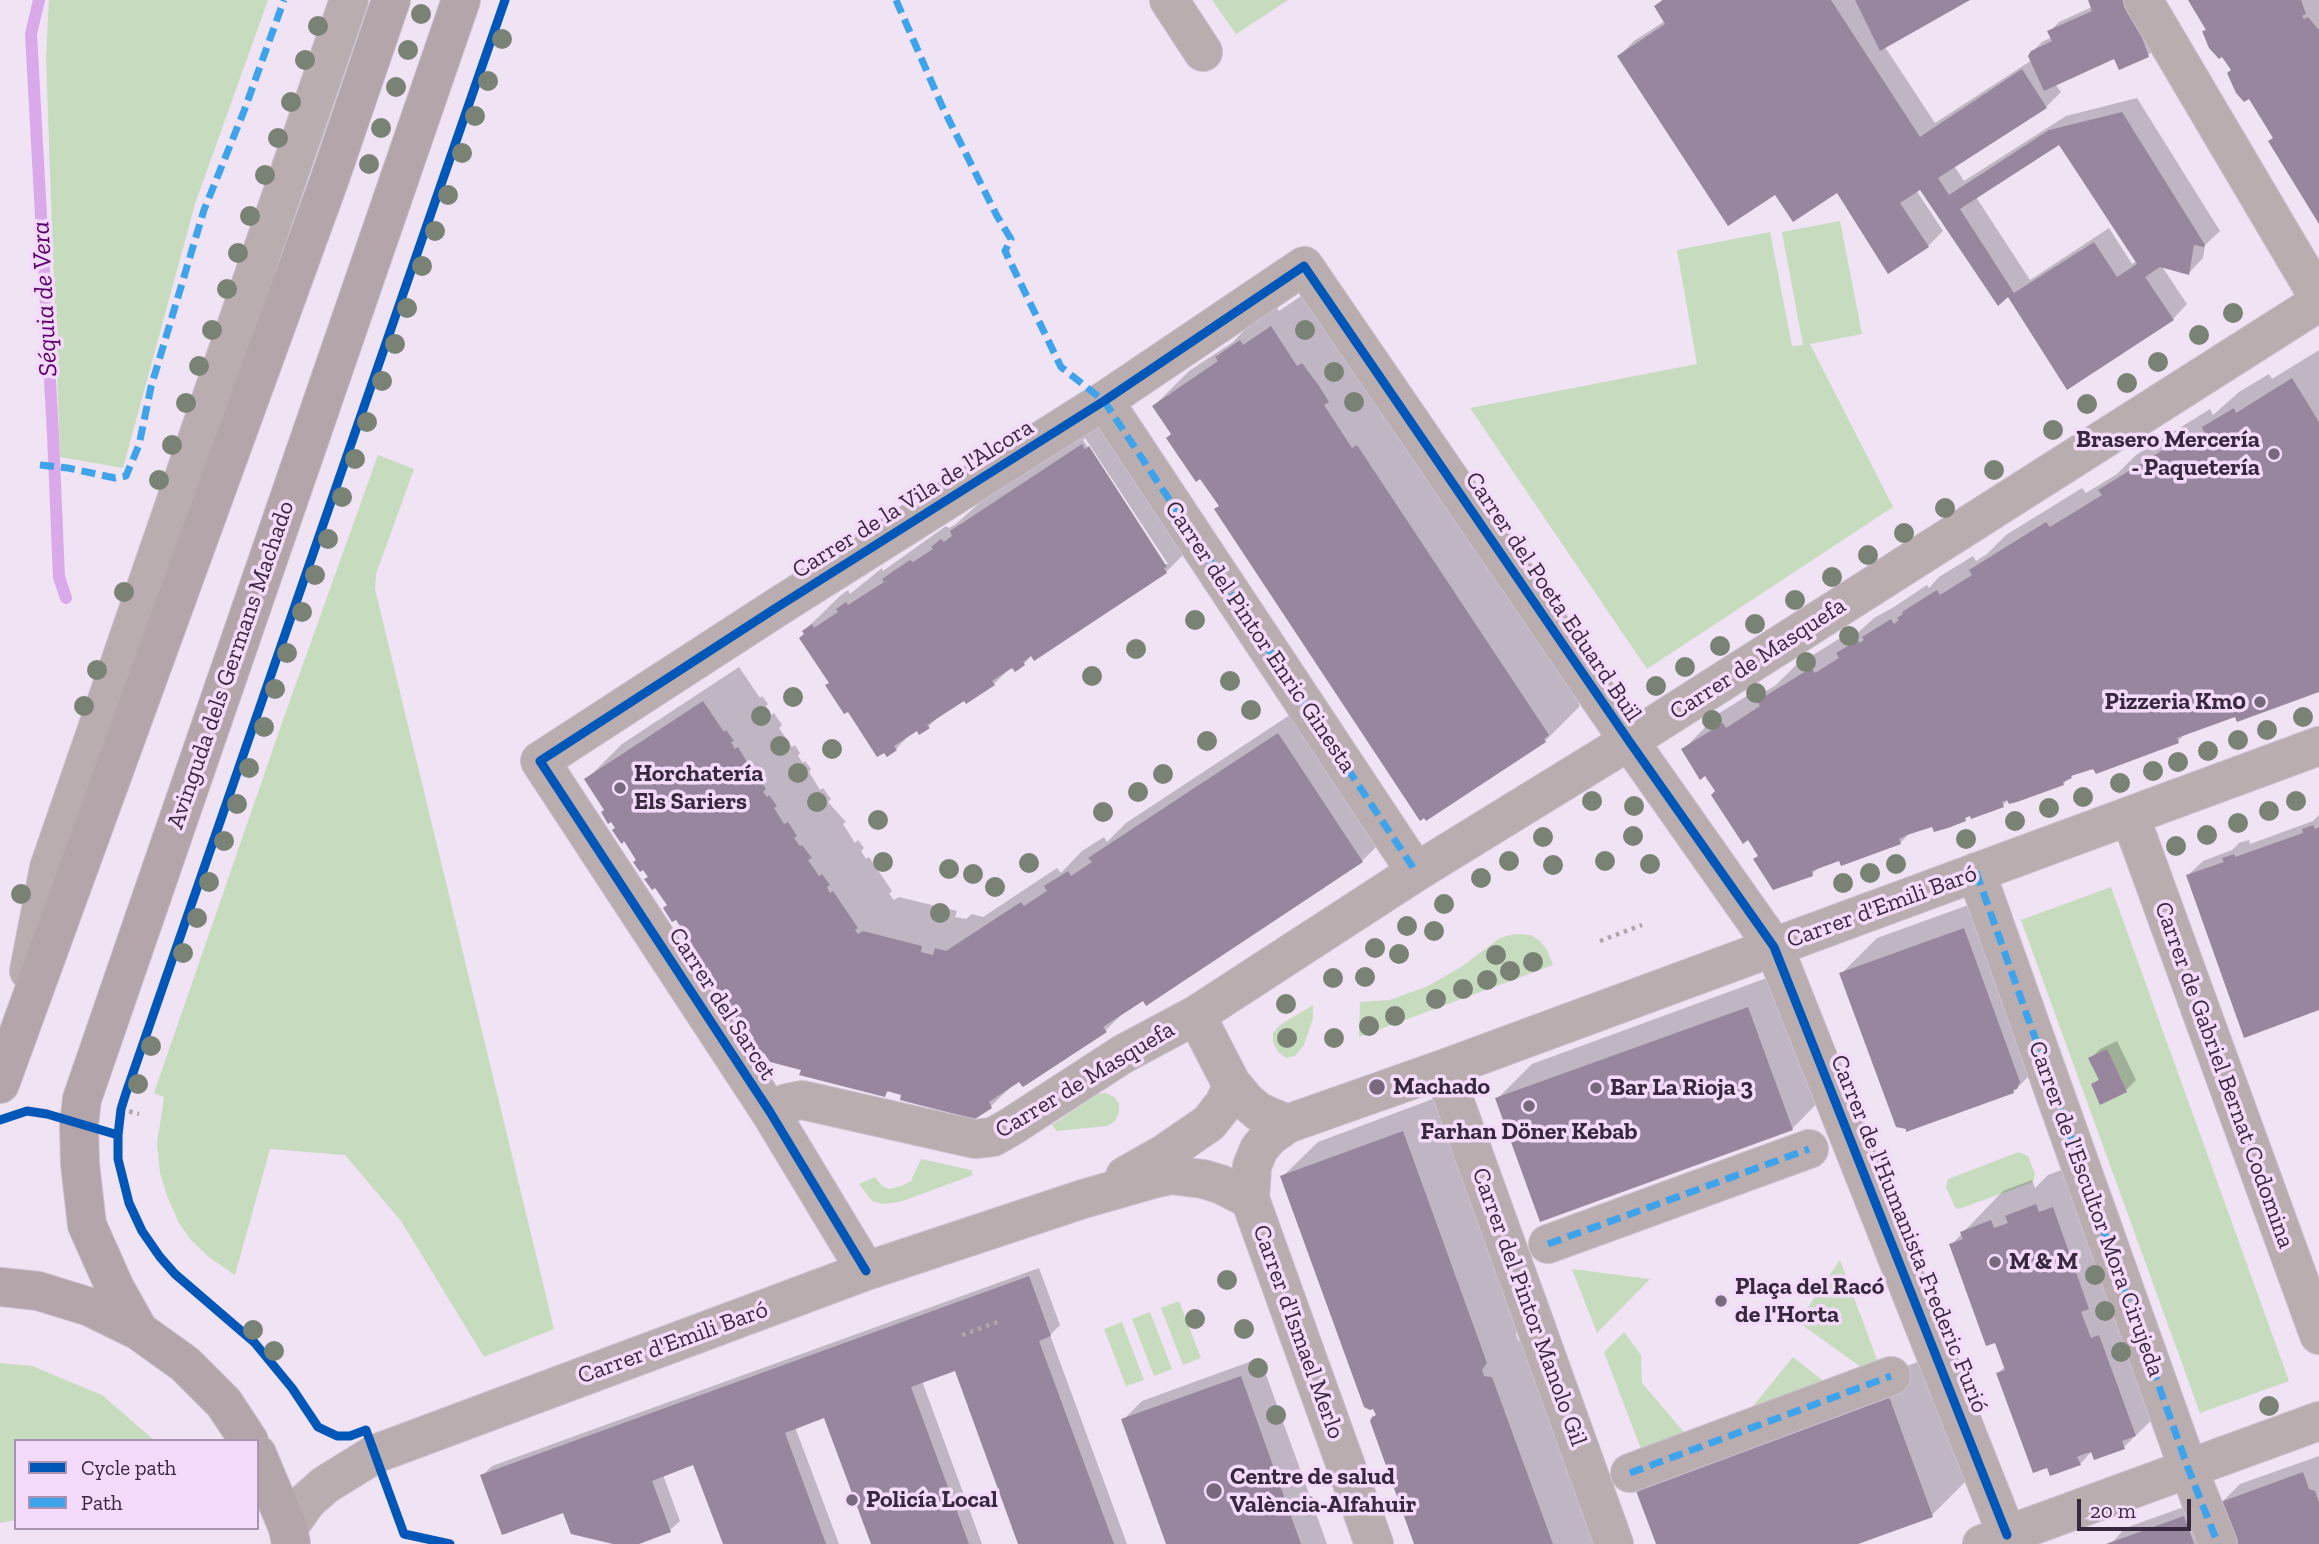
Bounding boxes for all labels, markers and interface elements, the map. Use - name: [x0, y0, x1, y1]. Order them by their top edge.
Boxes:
- water label: Séquia de Vera: [25, 221, 65, 377]
- street label: Carrer de la Vila de l'Alcora: [787, 413, 1039, 585]
- place label: Brasero Mercería - Paquetería: [2076, 426, 2260, 482]
- marker: Brasero Mercería - Paquetería: [2266, 446, 2282, 462]
- street label: Carrer del Poeta Eduard Buïl: [1459, 467, 1647, 727]
- street label: Carrer del Pintor Enric Ginesta: [1158, 496, 1362, 778]
- street label: Avinguda dels Germans Machado: [161, 497, 301, 833]
- street label: Carrer de Masquefa: [1665, 591, 1851, 727]
- place label: Pizzeria Km0: [2105, 688, 2246, 716]
- marker: Pizzeria Km0: [2252, 694, 2268, 710]
- place label: Horchatería Els Sariers: [634, 760, 763, 816]
- marker: Horchatería Els Sariers: [612, 780, 628, 796]
- street label: Carrer d'Emili Baró: [1783, 859, 1981, 955]
- street label: Carrer de Gabriel Bernat Codomina: [2148, 898, 2300, 1252]
- street label: Carrer del Sarcet: [662, 922, 782, 1086]
- street label: Carrer de Masquefa: [990, 1015, 1180, 1145]
- street label: Carrer de l'Escultor Mora Cirujeda: [2022, 1037, 2170, 1381]
- street label: Carrer de l'Humanista Frederic Furió: [1824, 1051, 1994, 1417]
- place label: Machado: [1393, 1073, 1490, 1101]
- place label: Bar La Rioja 3: [1610, 1074, 1753, 1102]
- marker: Machado: [1367, 1077, 1387, 1097]
- marker: Bar La Rioja 3: [1588, 1080, 1604, 1096]
- marker: Farhan Döner Kebab: [1521, 1098, 1537, 1114]
- place label: Farhan Döner Kebab: [1420, 1118, 1638, 1146]
- street label: Carrer del Pintor Manolo Gil: [1465, 1164, 1593, 1450]
- street label: Carrer d'Ismael Merlo: [1246, 1221, 1350, 1443]
- place label: M & M: [2009, 1248, 2078, 1276]
- marker: M & M: [1987, 1254, 2003, 1270]
- place label: Plaça del Racó de l'Horta: [1735, 1273, 1884, 1329]
- marker: Plaça del Racó de l'Horta: [1713, 1293, 1729, 1309]
- street label: Carrer d'Emili Baró: [574, 1295, 772, 1391]
- legend: [14, 1439, 259, 1530]
- text: Cycle path: [81, 1455, 176, 1480]
- place label: Centre de salud València-Alfahuir: [1230, 1463, 1416, 1519]
- marker: Centre de salud València-Alfahuir: [1204, 1481, 1224, 1501]
- scale bar: [2081, 1484, 2195, 1528]
- place label: Policía Local: [866, 1486, 998, 1514]
- text: Path: [81, 1490, 123, 1515]
- marker: Policía Local: [844, 1492, 860, 1508]
- text: 20 m: [2090, 1498, 2136, 1523]

